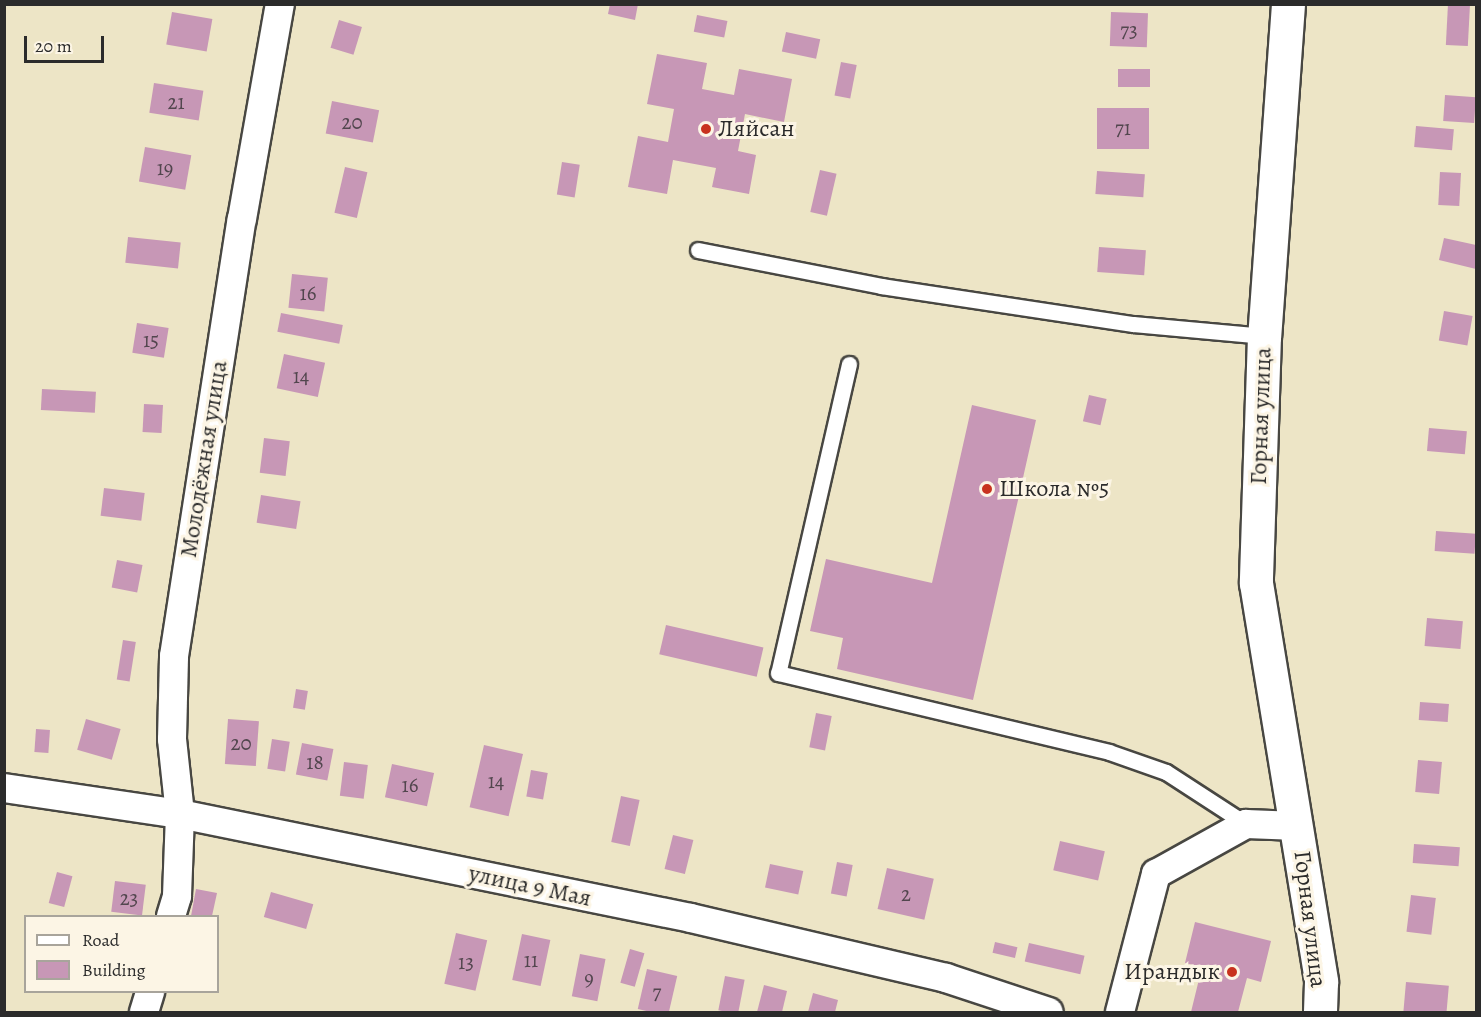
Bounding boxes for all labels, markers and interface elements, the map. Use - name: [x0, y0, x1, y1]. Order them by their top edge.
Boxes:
- house number: 73: [1120, 17, 1138, 43]
- scale bar: [27, 24, 106, 62]
- text: 20 m: [35, 34, 72, 58]
- house number: 21: [167, 89, 185, 115]
- house number: 20: [341, 109, 363, 135]
- place label: Ляйсан: [718, 115, 794, 143]
- house number: 71: [1115, 115, 1131, 141]
- marker: Ляйсан: [699, 122, 713, 136]
- house number: 19: [157, 155, 173, 181]
- house number: 16: [300, 280, 316, 306]
- house number: 15: [143, 327, 159, 353]
- street label: Горная улица: [1244, 347, 1278, 485]
- street label: Молодёжная улица: [174, 358, 234, 560]
- house number: 14: [293, 363, 309, 389]
- place label: Школа №5: [999, 475, 1109, 503]
- marker: Школа №5: [980, 482, 994, 496]
- house number: 20: [230, 730, 252, 756]
- house number: 18: [306, 749, 324, 775]
- house number: 14: [488, 768, 504, 794]
- house number: 16: [402, 772, 418, 798]
- street label: Горная улица: [1287, 849, 1333, 989]
- street label: улица 9 Мая: [466, 859, 594, 913]
- house number: 2: [901, 881, 911, 907]
- house number: 23: [120, 885, 138, 911]
- legend: [24, 915, 219, 993]
- text: Road: [82, 928, 119, 952]
- house number: 11: [524, 947, 538, 973]
- house number: 13: [458, 949, 474, 975]
- text: Building: [82, 958, 146, 982]
- place label: Ирандык: [1124, 958, 1220, 986]
- house number: 9: [584, 965, 594, 991]
- marker: Ирандык: [1225, 965, 1239, 979]
- house number: 7: [653, 979, 661, 1005]

